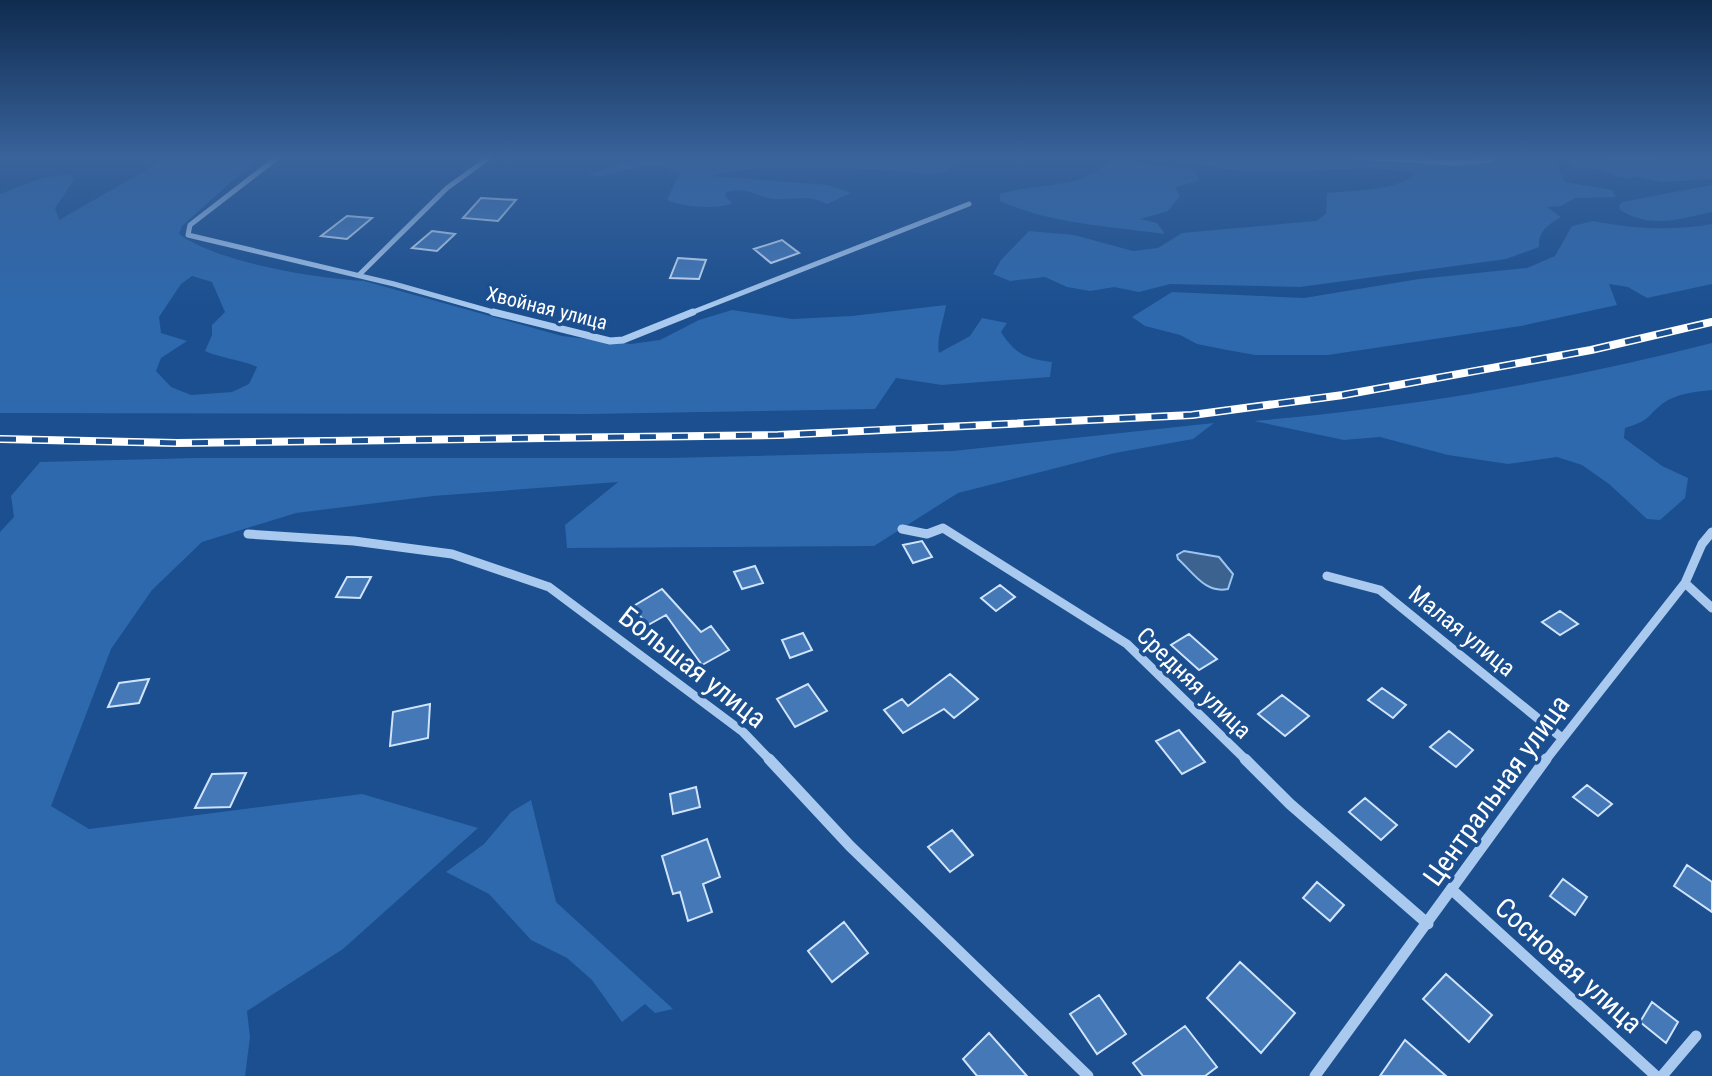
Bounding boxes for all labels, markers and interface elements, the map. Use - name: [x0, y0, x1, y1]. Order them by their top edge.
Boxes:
- street label: Хвойная улица: [484, 281, 610, 335]
- street label: Малая улица: [1403, 580, 1521, 682]
- street label: Большая улица: [613, 600, 773, 735]
- street label: Средняя улица: [1131, 621, 1257, 745]
- street label: Центральная улица: [1416, 689, 1577, 892]
- street label: Сосновая улица: [1488, 891, 1649, 1040]

